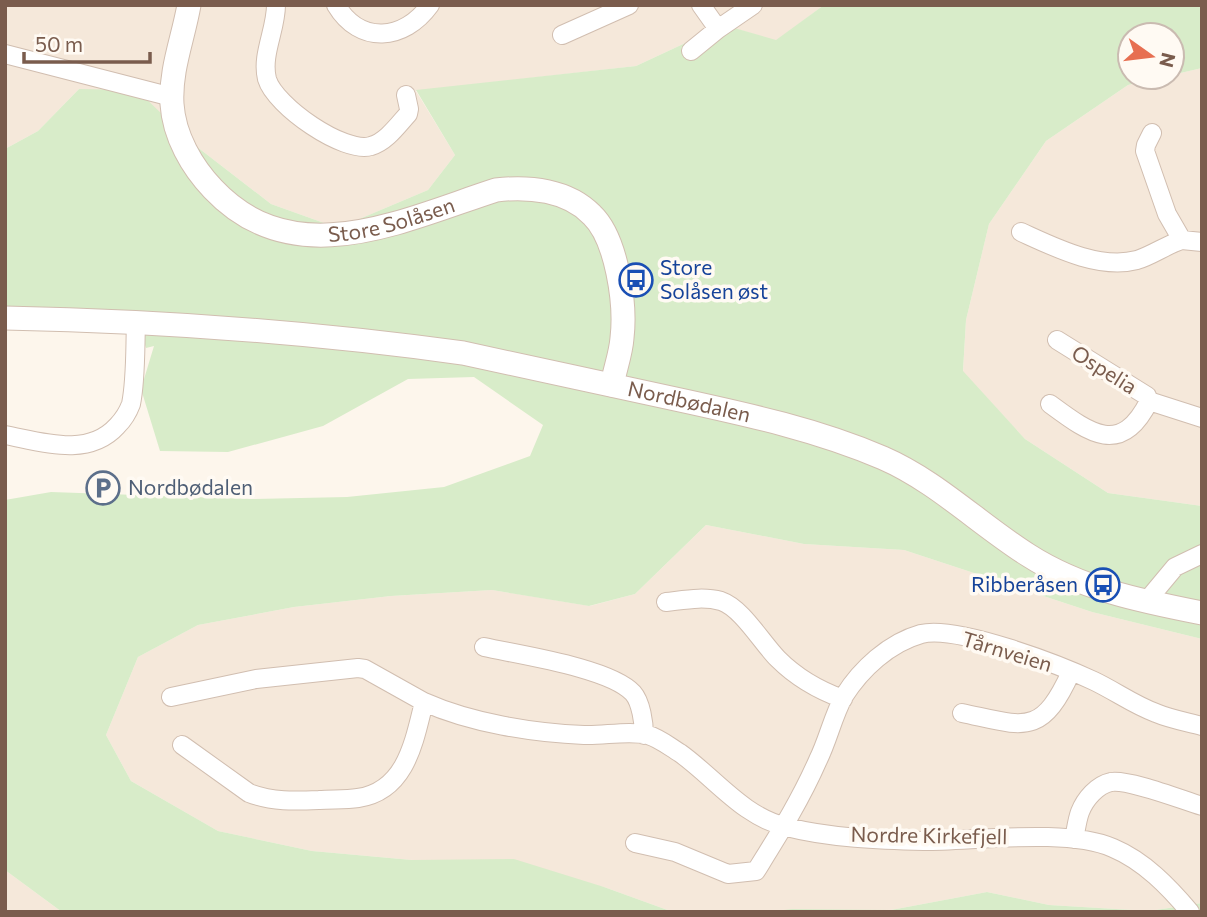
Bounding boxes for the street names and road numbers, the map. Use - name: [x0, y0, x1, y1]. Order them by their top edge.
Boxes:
- street label: Store Solåsen: [327, 191, 458, 246]
- street label: Ospelia: [1068, 339, 1142, 398]
- street label: Nordbødalen: [626, 375, 753, 426]
- street label: Tårnveien: [959, 625, 1055, 676]
- street label: Nordre Kirkefjell: [850, 821, 1008, 848]

